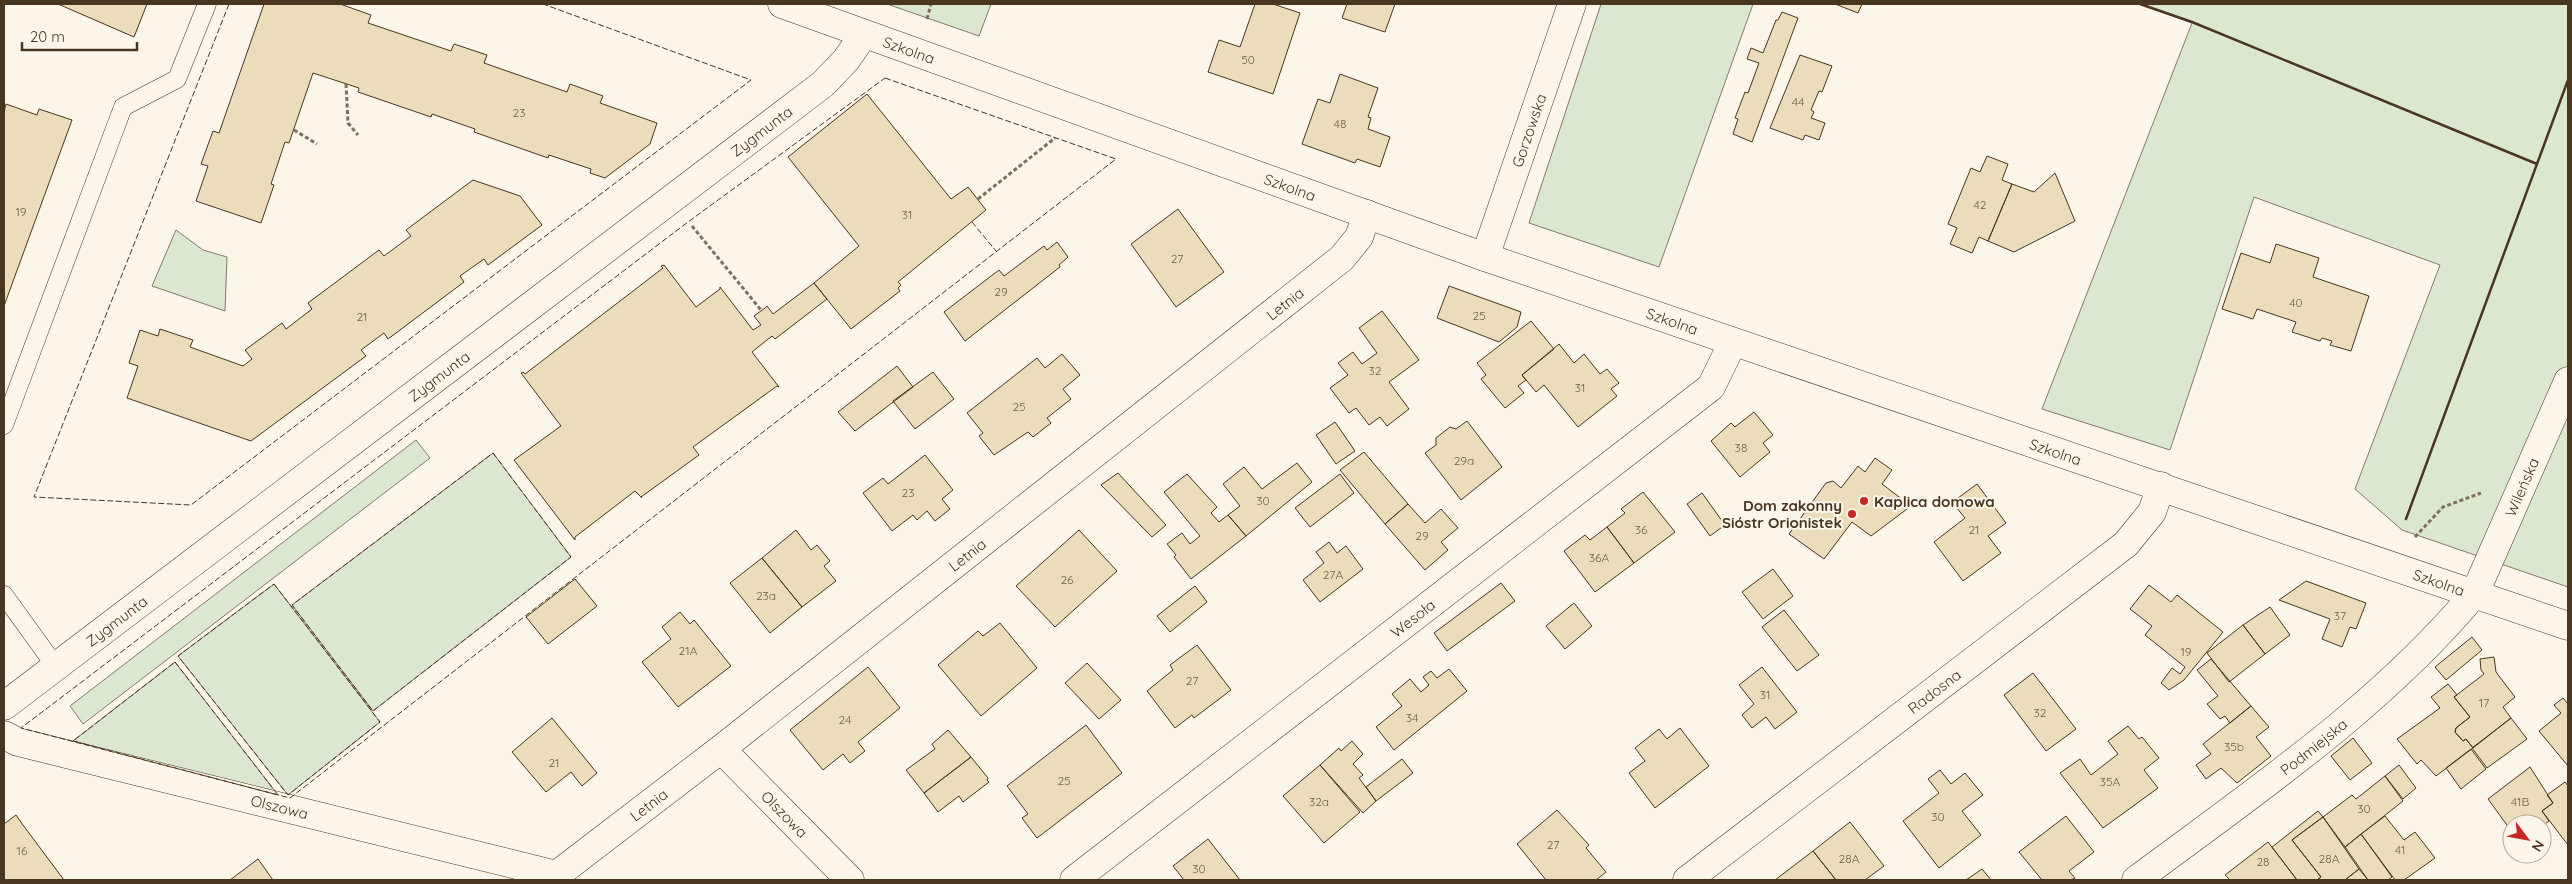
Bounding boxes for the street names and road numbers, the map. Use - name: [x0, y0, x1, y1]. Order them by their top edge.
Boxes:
- street label: Szkolna: [881, 32, 937, 68]
- street label: Gorzowska: [1507, 91, 1550, 170]
- street label: Zygmunta: [727, 101, 796, 160]
- street label: Szkolna: [1262, 169, 1319, 205]
- street label: Letnia: [1262, 283, 1307, 324]
- street label: Szkolna: [1644, 303, 1701, 338]
- street label: Zygmunta: [404, 346, 473, 405]
- street label: Szkolna: [2027, 434, 2084, 469]
- street label: Wileńska: [2500, 455, 2543, 519]
- street label: Letnia: [944, 534, 990, 575]
- street label: Szkolna: [2411, 564, 2467, 600]
- street label: Zygmunta: [82, 591, 151, 650]
- street label: Wesoła: [1386, 595, 1439, 641]
- street label: Radosna: [1903, 665, 1964, 717]
- street label: Podmiejska: [2276, 714, 2351, 779]
- street label: Letnia: [626, 784, 671, 825]
- street label: Olszowa: [758, 786, 812, 841]
- street label: Olszowa: [249, 790, 310, 823]

